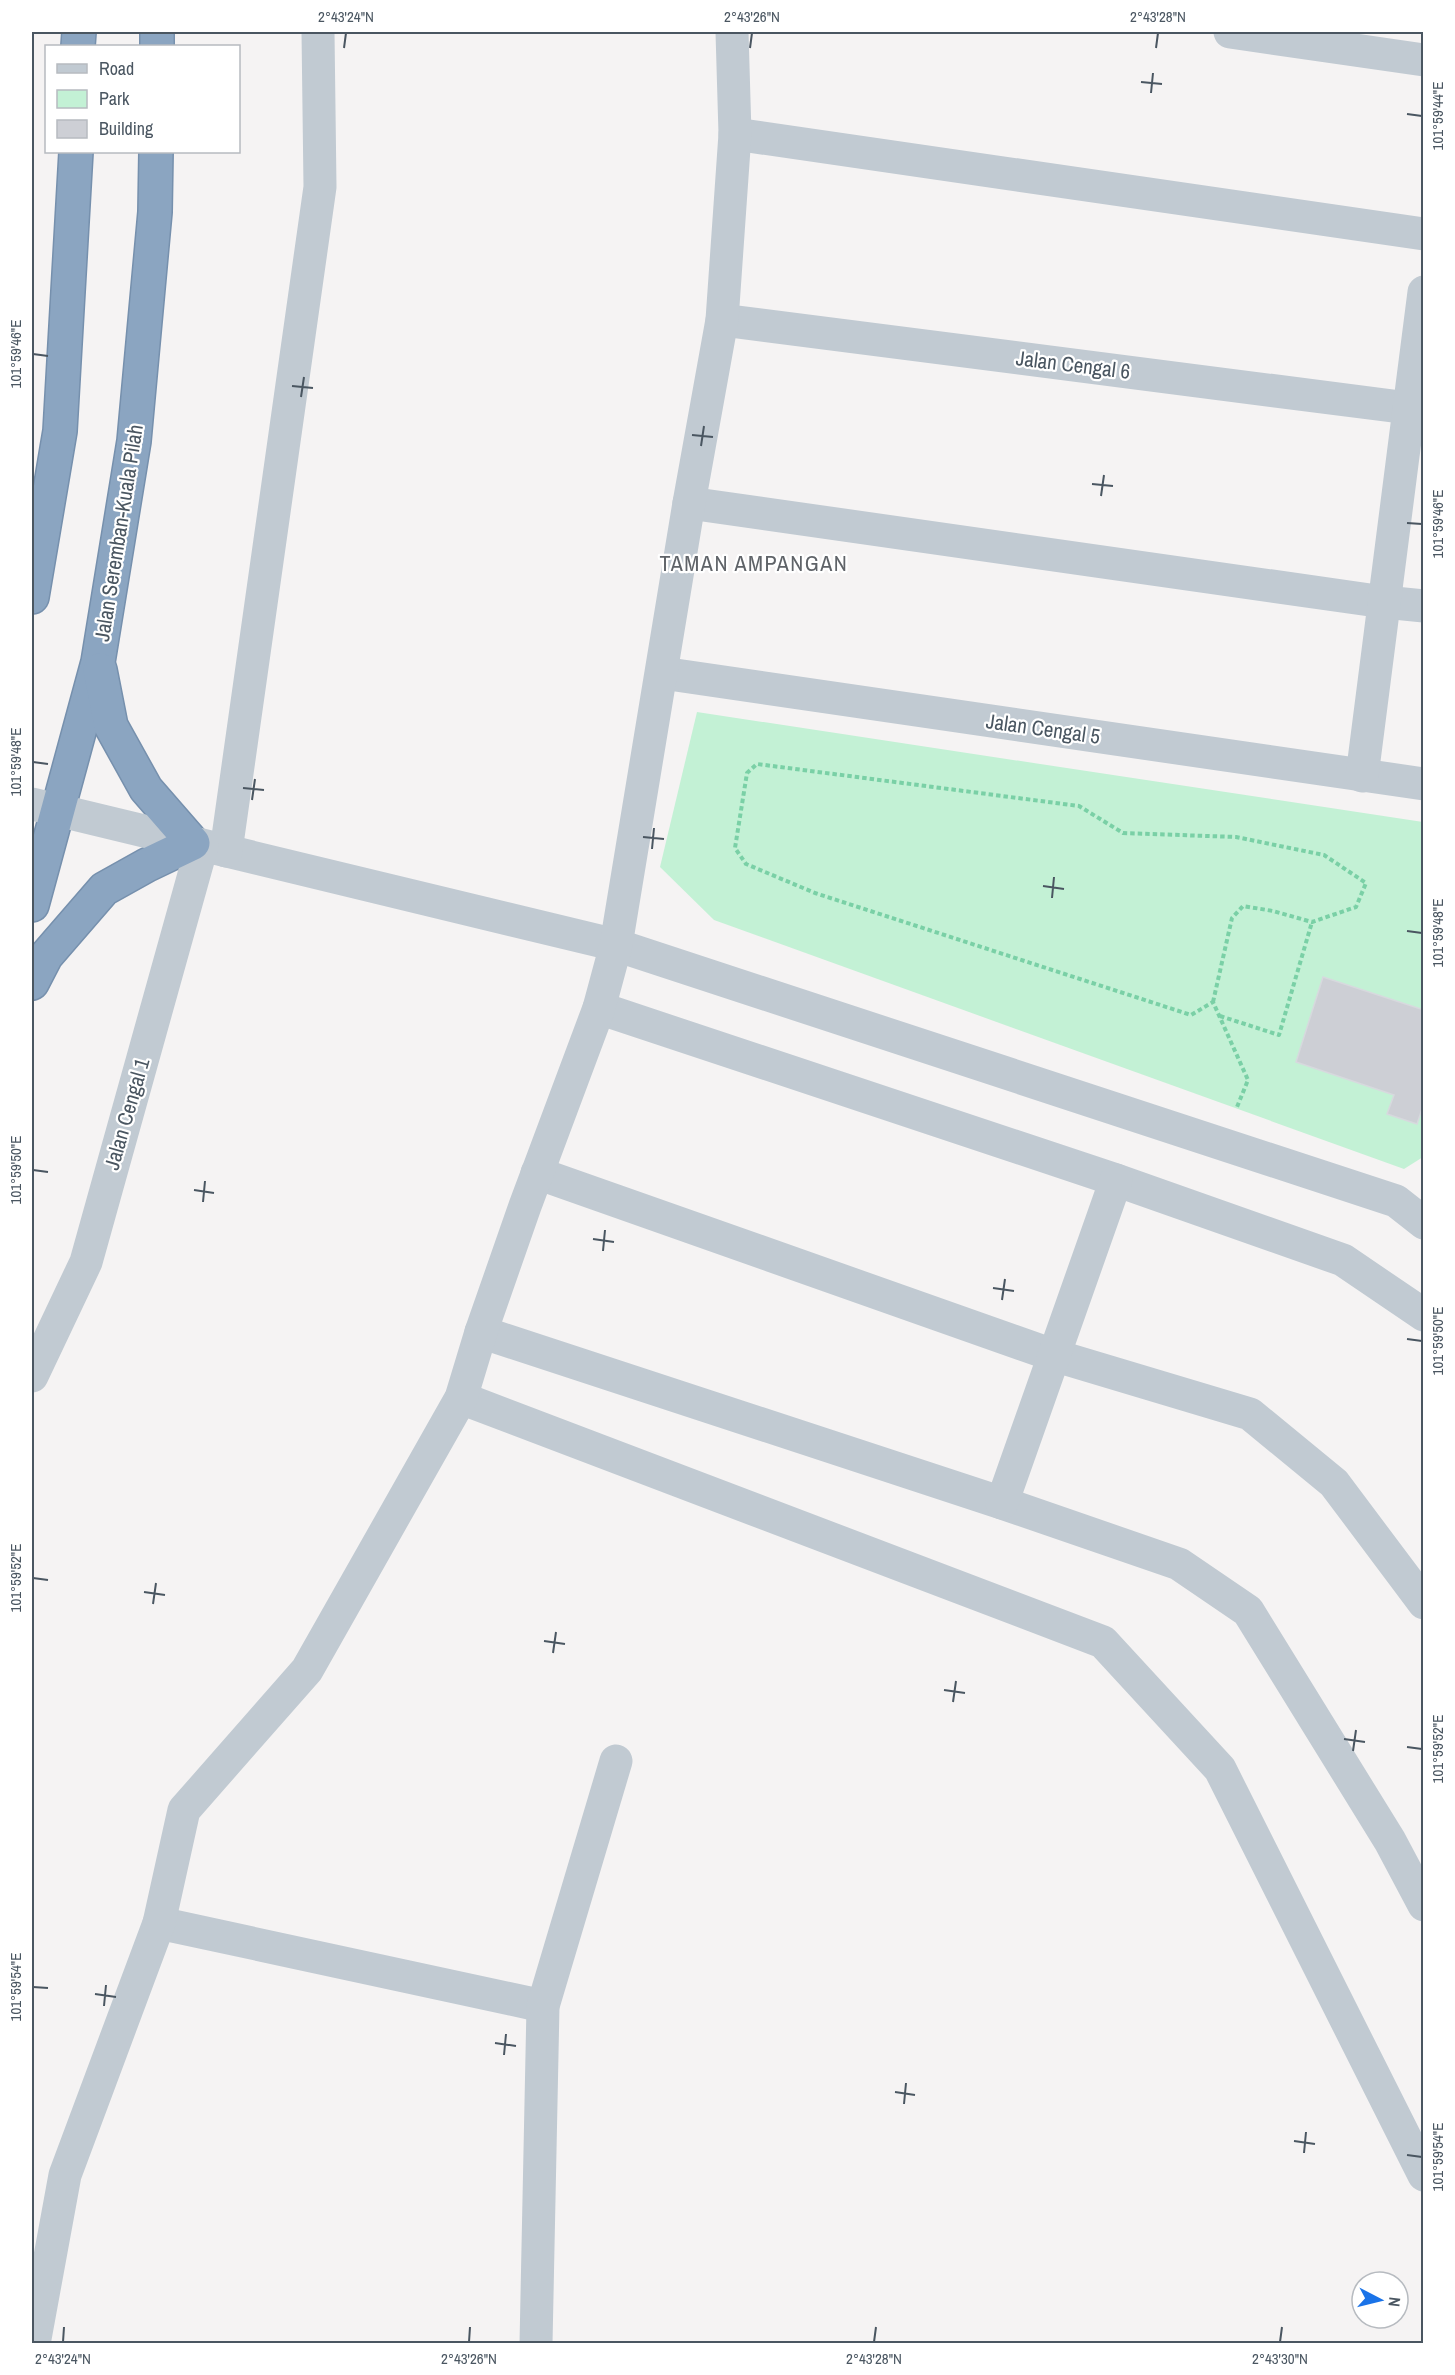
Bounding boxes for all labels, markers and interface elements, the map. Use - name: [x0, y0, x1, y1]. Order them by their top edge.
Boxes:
- text: 2°43'24"N: [318, 6, 374, 27]
- text: 2°43'26"N: [724, 6, 780, 27]
- text: 2°43'28"N: [1130, 6, 1186, 27]
- legend: [45, 45, 240, 153]
- text: Road: [99, 56, 134, 81]
- text: 101°59'44"E: [1427, 82, 1448, 150]
- text: Park: [99, 86, 130, 111]
- text: Building: [99, 116, 154, 141]
- text: 101°59'46"E: [5, 320, 26, 388]
- street label: Jalan Cengal 6: [1014, 343, 1132, 386]
- street label: Jalan Seremban-Kuala Pilah: [87, 422, 150, 643]
- text: 101°59'46"E: [1427, 490, 1448, 558]
- district label: TAMAN AMPANGAN: [660, 548, 848, 578]
- street label: Jalan Cengal 5: [984, 706, 1102, 751]
- text: 101°59'48"E: [5, 728, 26, 796]
- text: 101°59'48"E: [1427, 899, 1448, 967]
- street label: Jalan Cengal 1: [97, 1054, 156, 1173]
- text: 101°59'50"E: [5, 1136, 26, 1204]
- text: 101°59'50"E: [1427, 1307, 1448, 1375]
- text: 101°59'52"E: [5, 1544, 26, 1612]
- text: 101°59'52"E: [1427, 1715, 1448, 1783]
- text: 101°59'54"E: [5, 1953, 26, 2021]
- text: 101°59'54"E: [1427, 2123, 1448, 2191]
- north arrow: [1350, 2270, 1410, 2330]
- text: N: [1383, 2296, 1406, 2308]
- text: 2°43'24"N: [35, 2348, 91, 2369]
- text: 2°43'26"N: [441, 2348, 497, 2369]
- text: 2°43'28"N: [846, 2348, 902, 2369]
- text: 2°43'30"N: [1252, 2348, 1308, 2369]

